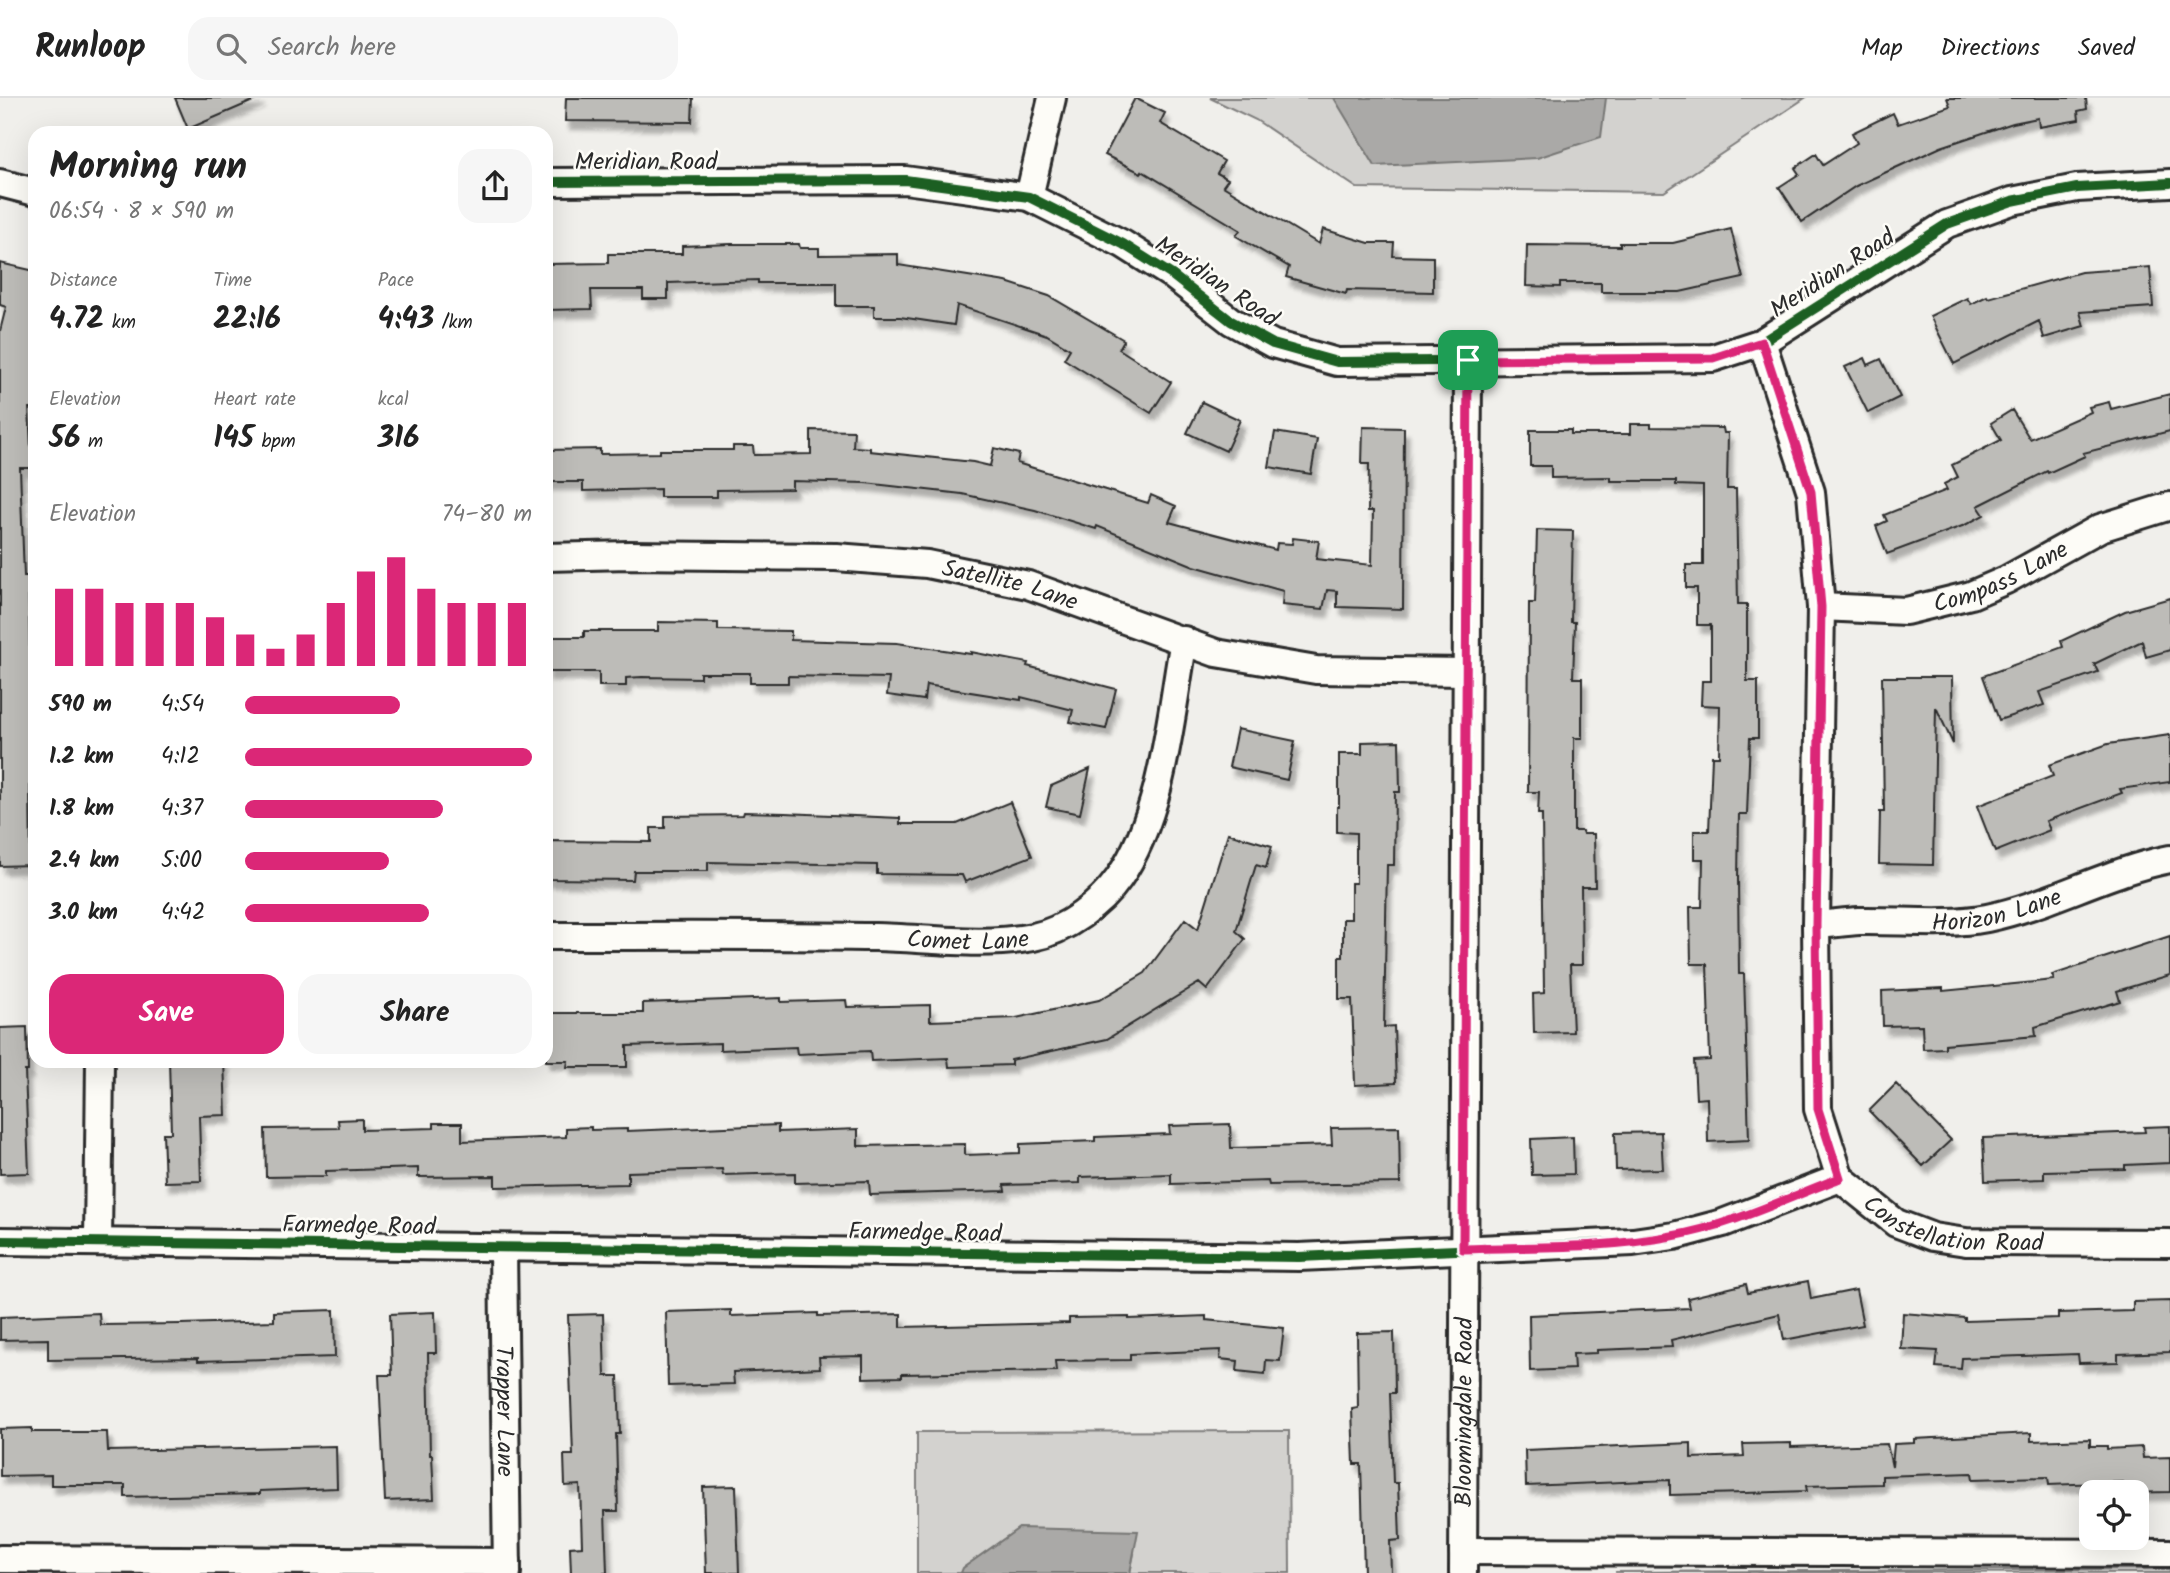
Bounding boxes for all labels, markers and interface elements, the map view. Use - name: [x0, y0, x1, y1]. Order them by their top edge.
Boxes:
- search box: [188, 17, 678, 80]
- text: Runloop: [35, 22, 146, 75]
- text: Search here: [268, 27, 396, 69]
- icon: search: [212, 29, 250, 67]
- text: Map: [1861, 29, 1903, 68]
- text: Directions: [1941, 29, 2040, 68]
- text: Saved: [2078, 29, 2135, 68]
- text: Morning run: [49, 138, 247, 198]
- street label: Meridian Road: [575, 143, 718, 182]
- button: share: [458, 149, 532, 223]
- text: 06:54 · 8 × 590 m: [49, 194, 234, 230]
- street label: Meridian Road: [1762, 218, 1904, 330]
- street label: Meridian Road: [1146, 226, 1287, 339]
- text: Distance: [49, 266, 117, 296]
- text: Time: [213, 266, 252, 296]
- text: Pace: [378, 266, 414, 296]
- text: 4.72: [49, 296, 104, 344]
- text: 22:16: [213, 296, 281, 344]
- text: 4:43: [378, 296, 434, 344]
- text: km: [104, 308, 136, 338]
- text: /km: [434, 308, 473, 338]
- pin: [1438, 330, 1498, 390]
- icon: arrive: [1449, 341, 1487, 379]
- text: Elevation: [49, 385, 121, 415]
- text: Heart rate: [213, 385, 296, 415]
- text: kcal: [378, 385, 409, 415]
- text: 56: [49, 415, 80, 463]
- text: 145: [213, 415, 254, 463]
- text: 316: [378, 415, 419, 463]
- text: m: [80, 427, 103, 457]
- text: bpm: [254, 427, 296, 457]
- text: Elevation: [49, 497, 136, 533]
- text: 74–80 m: [442, 497, 532, 533]
- street label: Compass Lane: [1929, 531, 2076, 625]
- street label: Satellite Lane: [938, 550, 1083, 623]
- text: 590 m: [49, 687, 112, 723]
- text: 4:54: [161, 687, 204, 723]
- text: 1.2 km: [49, 739, 114, 775]
- text: 4:12: [161, 739, 200, 775]
- text: 1.8 km: [49, 791, 114, 827]
- text: 4:37: [161, 791, 203, 827]
- text: 2.4 km: [49, 843, 119, 879]
- text: 5:00: [161, 843, 202, 879]
- street label: Horizon Lane: [1931, 878, 2068, 943]
- text: 3.0 km: [49, 895, 118, 931]
- text: 4:42: [161, 895, 205, 931]
- street label: Comet Lane: [906, 920, 1032, 963]
- button: Save: [49, 974, 284, 1054]
- button: Share: [298, 974, 532, 1054]
- street label: Constellation Road: [1854, 1185, 2045, 1263]
- street label: Farmedge Road: [282, 1206, 437, 1247]
- street label: Farmedge Road: [848, 1213, 1003, 1254]
- street label: Bloomingdale Road: [1445, 1316, 1485, 1507]
- street label: Trapper Lane: [483, 1345, 524, 1477]
- map controls: [2079, 1480, 2149, 1550]
- button: locate: [2079, 1480, 2149, 1550]

